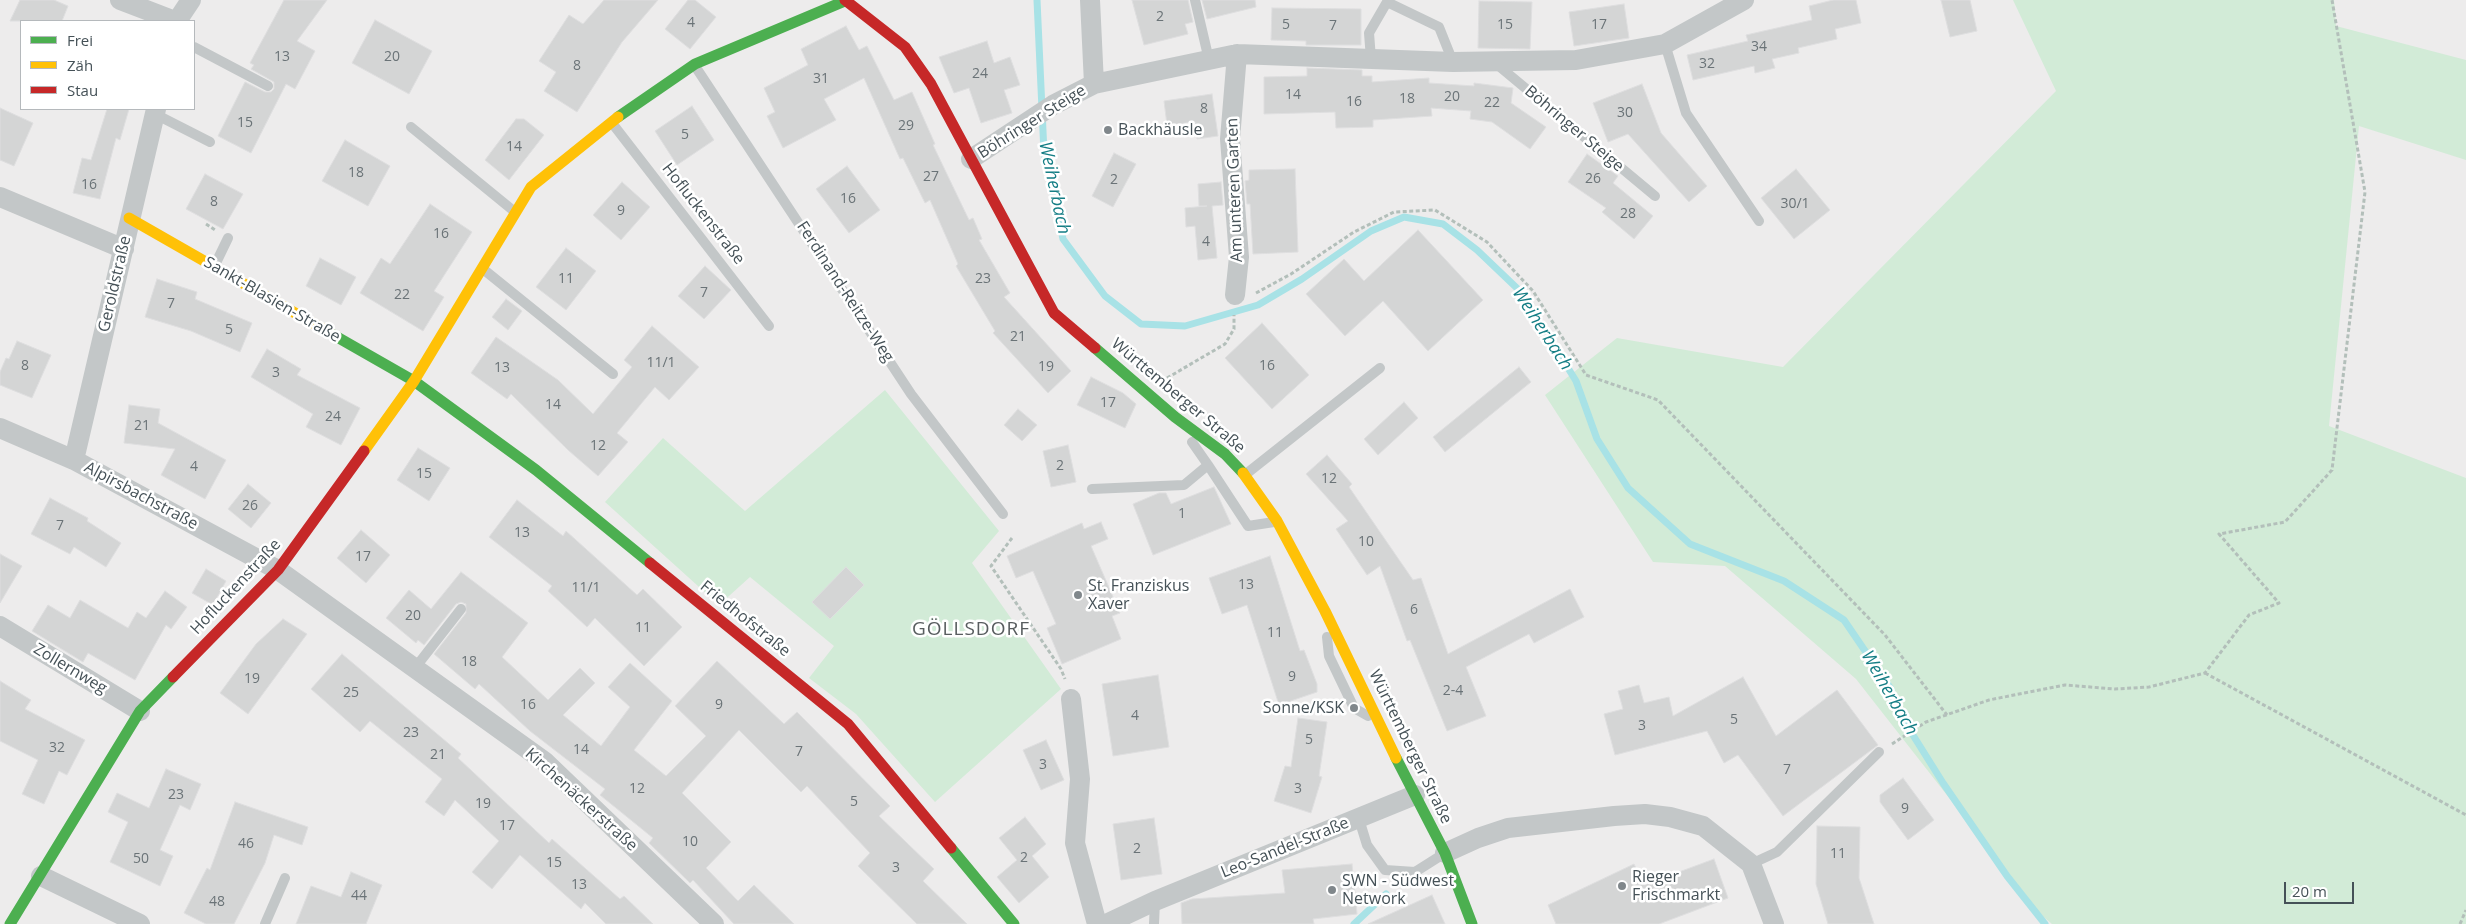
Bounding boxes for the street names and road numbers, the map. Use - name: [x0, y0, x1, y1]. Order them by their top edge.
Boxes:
- street label: Böhringer Steige: [974, 81, 1090, 163]
- street label: Böhringer Steige: [1520, 82, 1628, 176]
- street label: Am unteren Garten: [1223, 117, 1247, 263]
- street label: Hofluckenstraße: [658, 160, 748, 268]
- street label: Ferdinand-Reitze-Weg: [792, 218, 898, 366]
- street label: Geroldstraße: [95, 234, 135, 334]
- street label: Sankt-Blasien-Straße: [200, 253, 344, 347]
- street label: Württemberger Straße: [1107, 334, 1249, 458]
- street label: Alpirsbachstraße: [81, 458, 201, 534]
- street label: Hofluckenstraße: [187, 535, 285, 639]
- street label: Friedhofstraße: [696, 577, 794, 661]
- street label: Zollernweg: [30, 640, 110, 698]
- street label: Württemberger Straße: [1364, 667, 1456, 827]
- street label: Kirchenäckerstraße: [521, 744, 641, 856]
- street label: Leo-Sandel-Straße: [1218, 814, 1352, 882]

